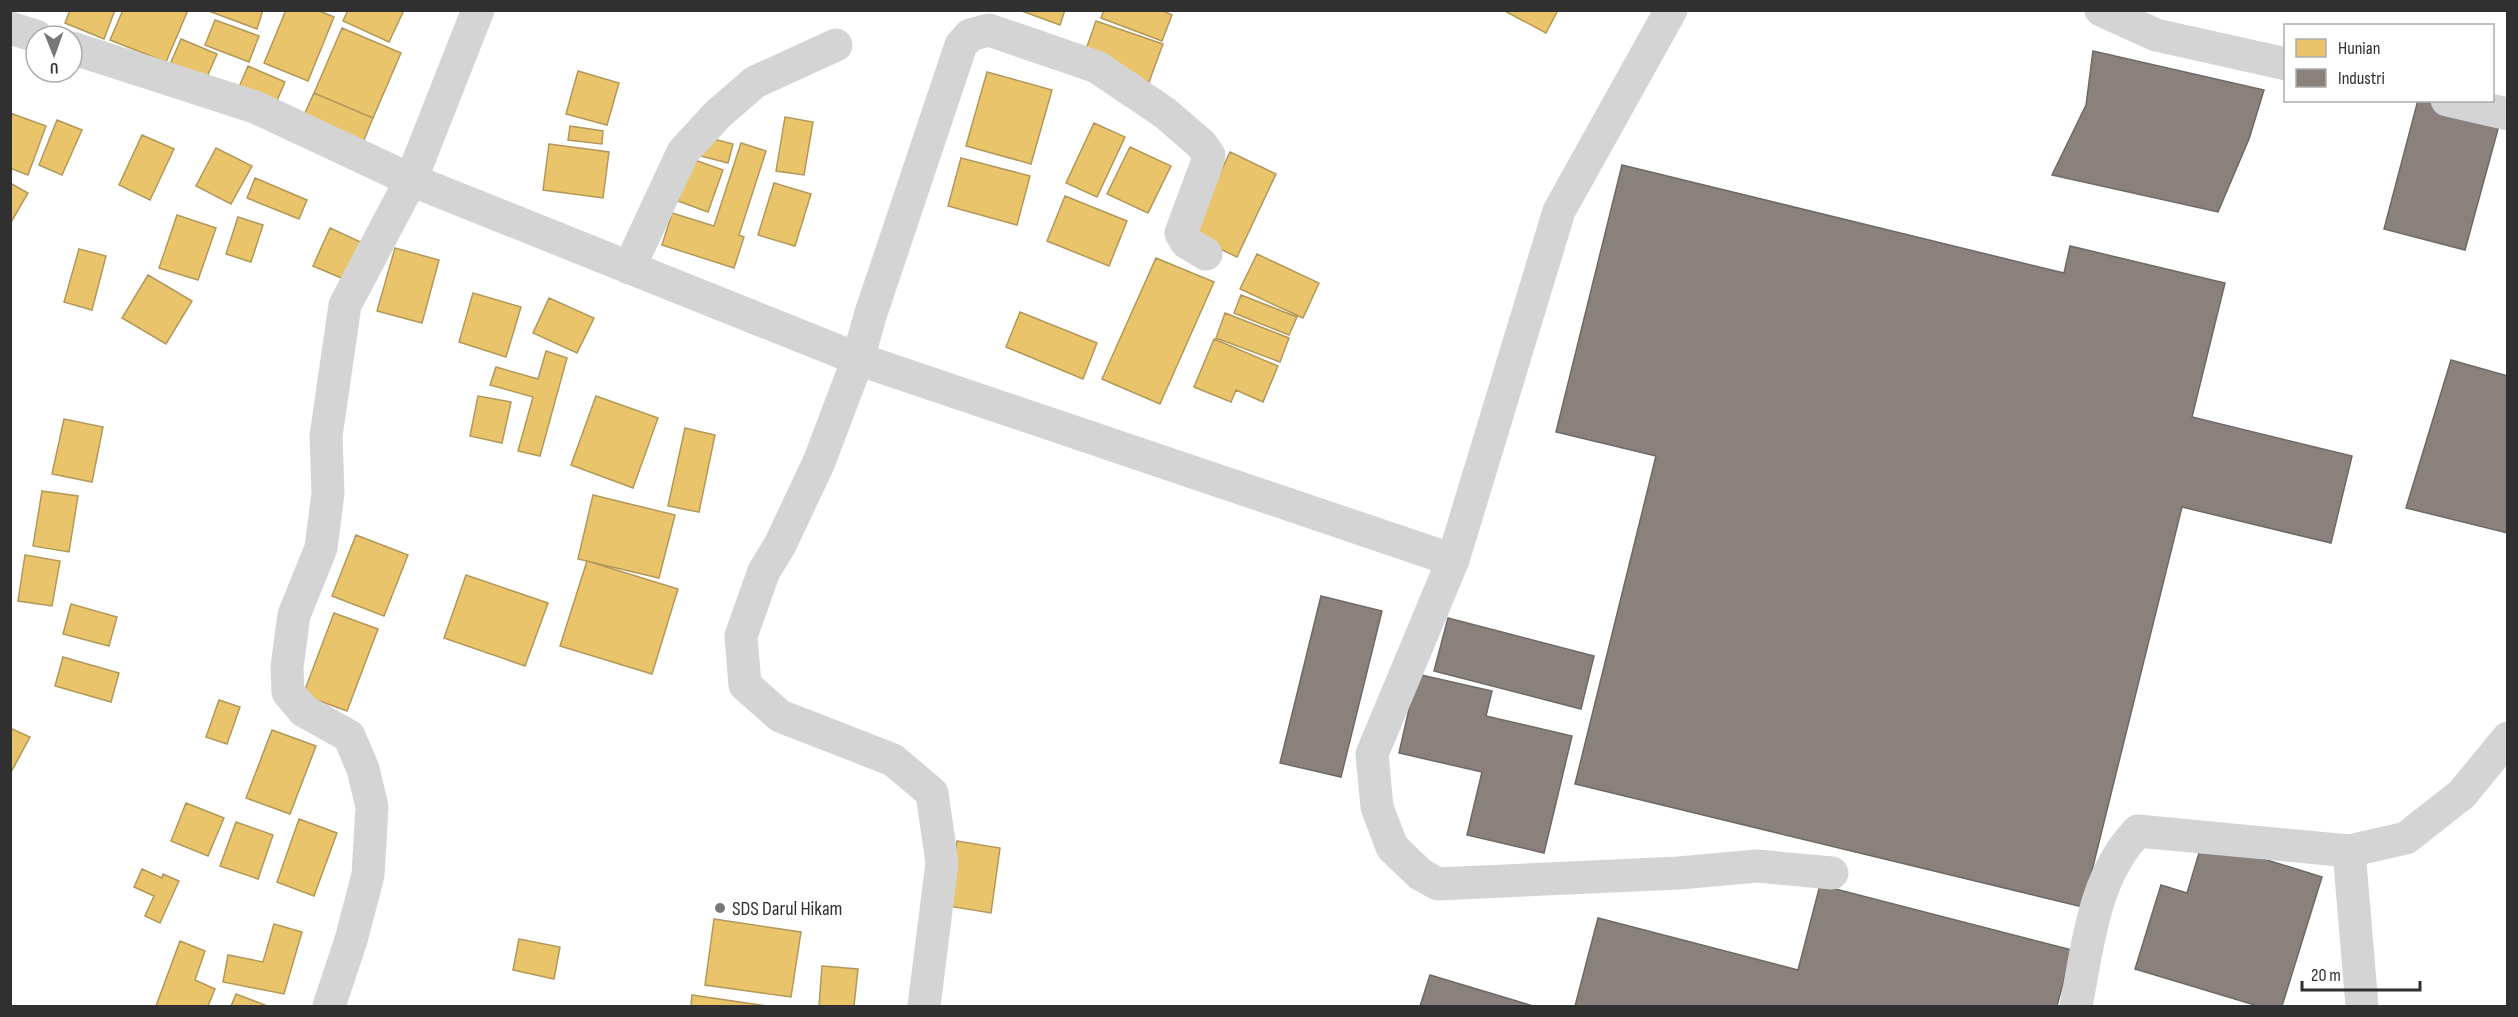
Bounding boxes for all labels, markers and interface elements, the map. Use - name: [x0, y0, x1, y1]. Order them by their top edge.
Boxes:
- north arrow: [24, 24, 84, 84]
- legend: [2284, 24, 2494, 102]
- text: Hunian: [2338, 38, 2380, 59]
- text: U: [50, 58, 59, 77]
- text: Industri: [2338, 68, 2385, 89]
- place label: SDS Darul Hikam: [732, 897, 842, 921]
- marker: SDS Darul Hikam: [713, 901, 727, 915]
- scale bar: [2302, 954, 2420, 992]
- text: 20 m: [2311, 965, 2341, 986]

